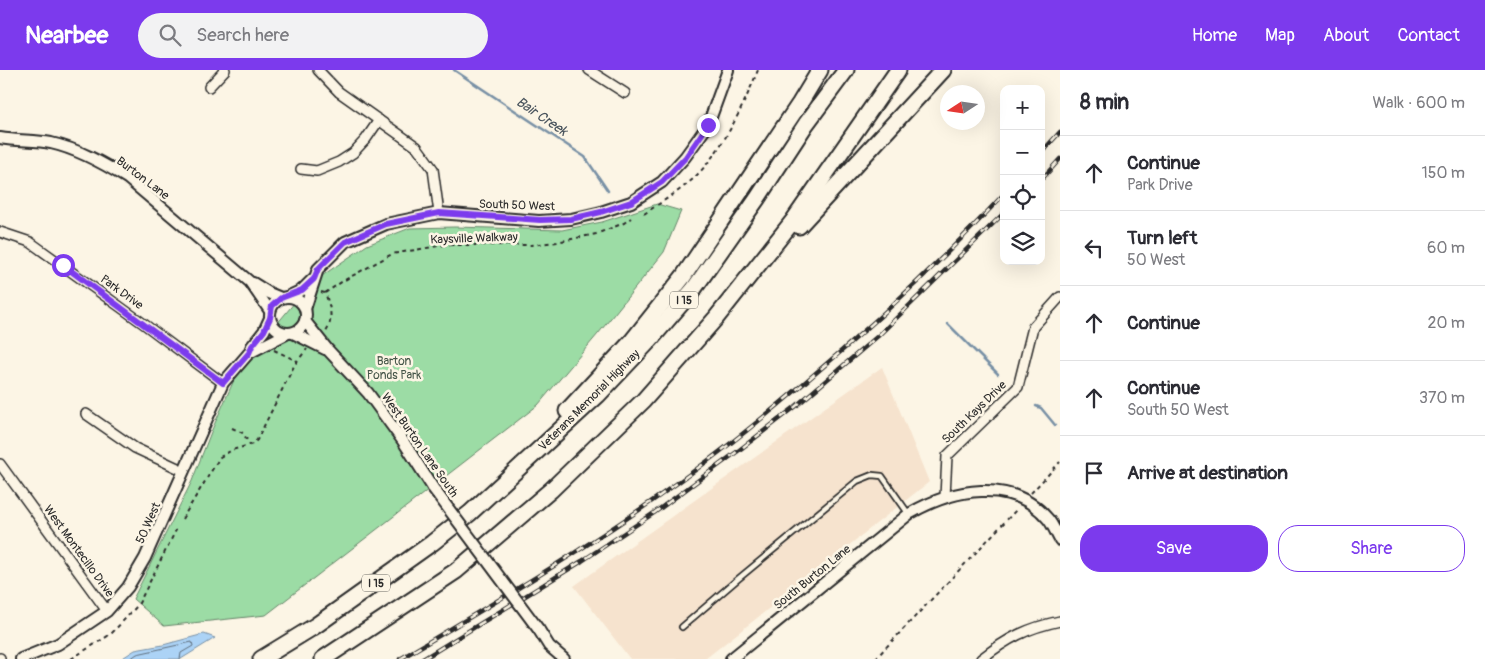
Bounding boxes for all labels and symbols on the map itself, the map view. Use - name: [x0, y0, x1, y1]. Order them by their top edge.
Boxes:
- north arrow: [940, 85, 985, 130]
- water label: Bair Creek: [513, 93, 571, 140]
- route end: [697, 114, 720, 137]
- street label: Burton Lane: [113, 154, 172, 203]
- street label: South 50 West: [479, 197, 555, 214]
- street label: Kaysville Walkway: [430, 229, 518, 248]
- route start: [52, 254, 75, 277]
- street label: Park Drive: [97, 272, 146, 313]
- road number: I 15: [670, 292, 698, 308]
- street label: Veterans Memorial Highway: [536, 347, 643, 454]
- park label: Barton Ponds Park: [367, 354, 421, 383]
- street label: South Kays Drive: [939, 378, 1010, 447]
- street label: West Burton Lane South: [378, 390, 461, 501]
- street label: 50 West: [133, 500, 164, 546]
- street label: West Montecillo Drive: [40, 502, 117, 600]
- street label: South Burton Lane: [771, 542, 854, 613]
- road number: I 15: [362, 574, 390, 592]

